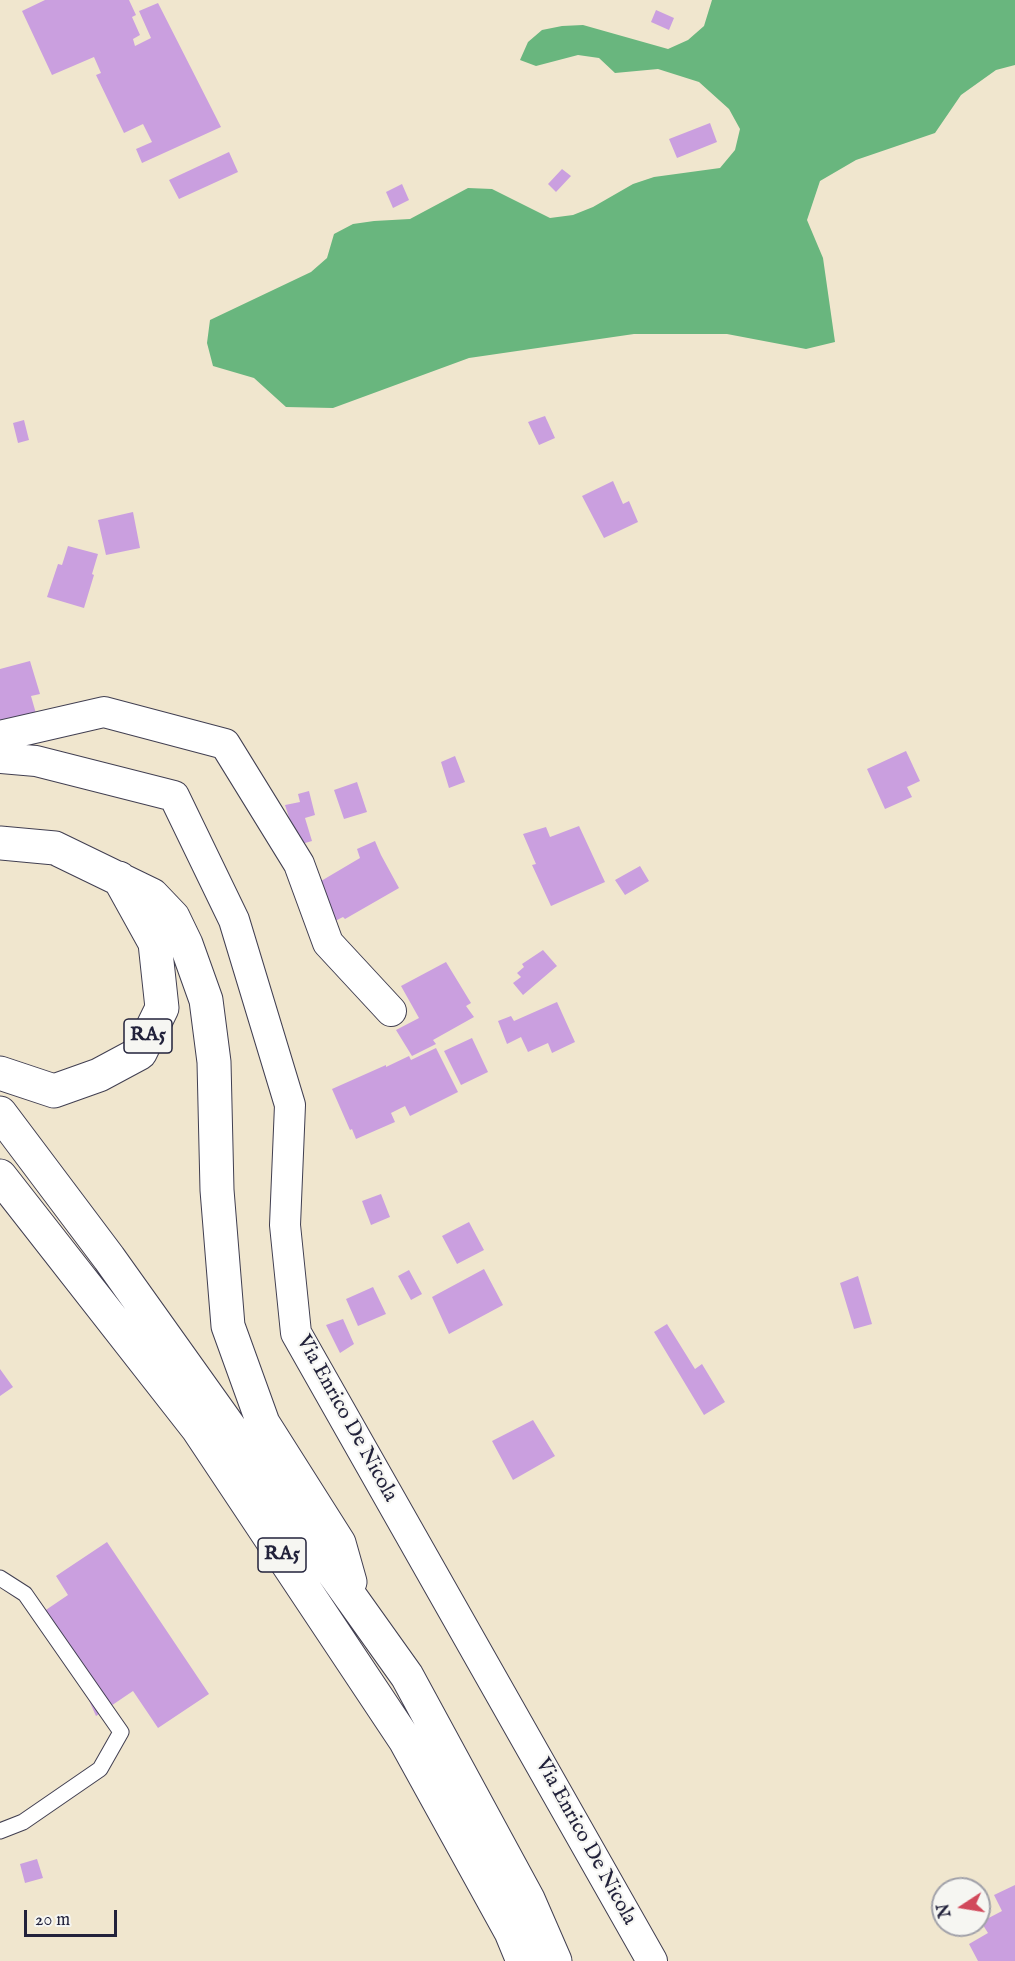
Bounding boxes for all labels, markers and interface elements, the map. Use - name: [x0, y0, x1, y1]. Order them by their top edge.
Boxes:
- road number: RA5: [124, 1019, 172, 1053]
- street label: Via Enrico De Nicola: [290, 1331, 402, 1507]
- road number: RA5: [258, 1538, 306, 1572]
- street label: Via Enrico De Nicola: [529, 1754, 641, 1930]
- north arrow: [931, 1877, 991, 1937]
- scale bar: [27, 1898, 120, 1936]
- text: N: [934, 1901, 957, 1919]
- text: 20 m: [35, 1909, 70, 1932]

